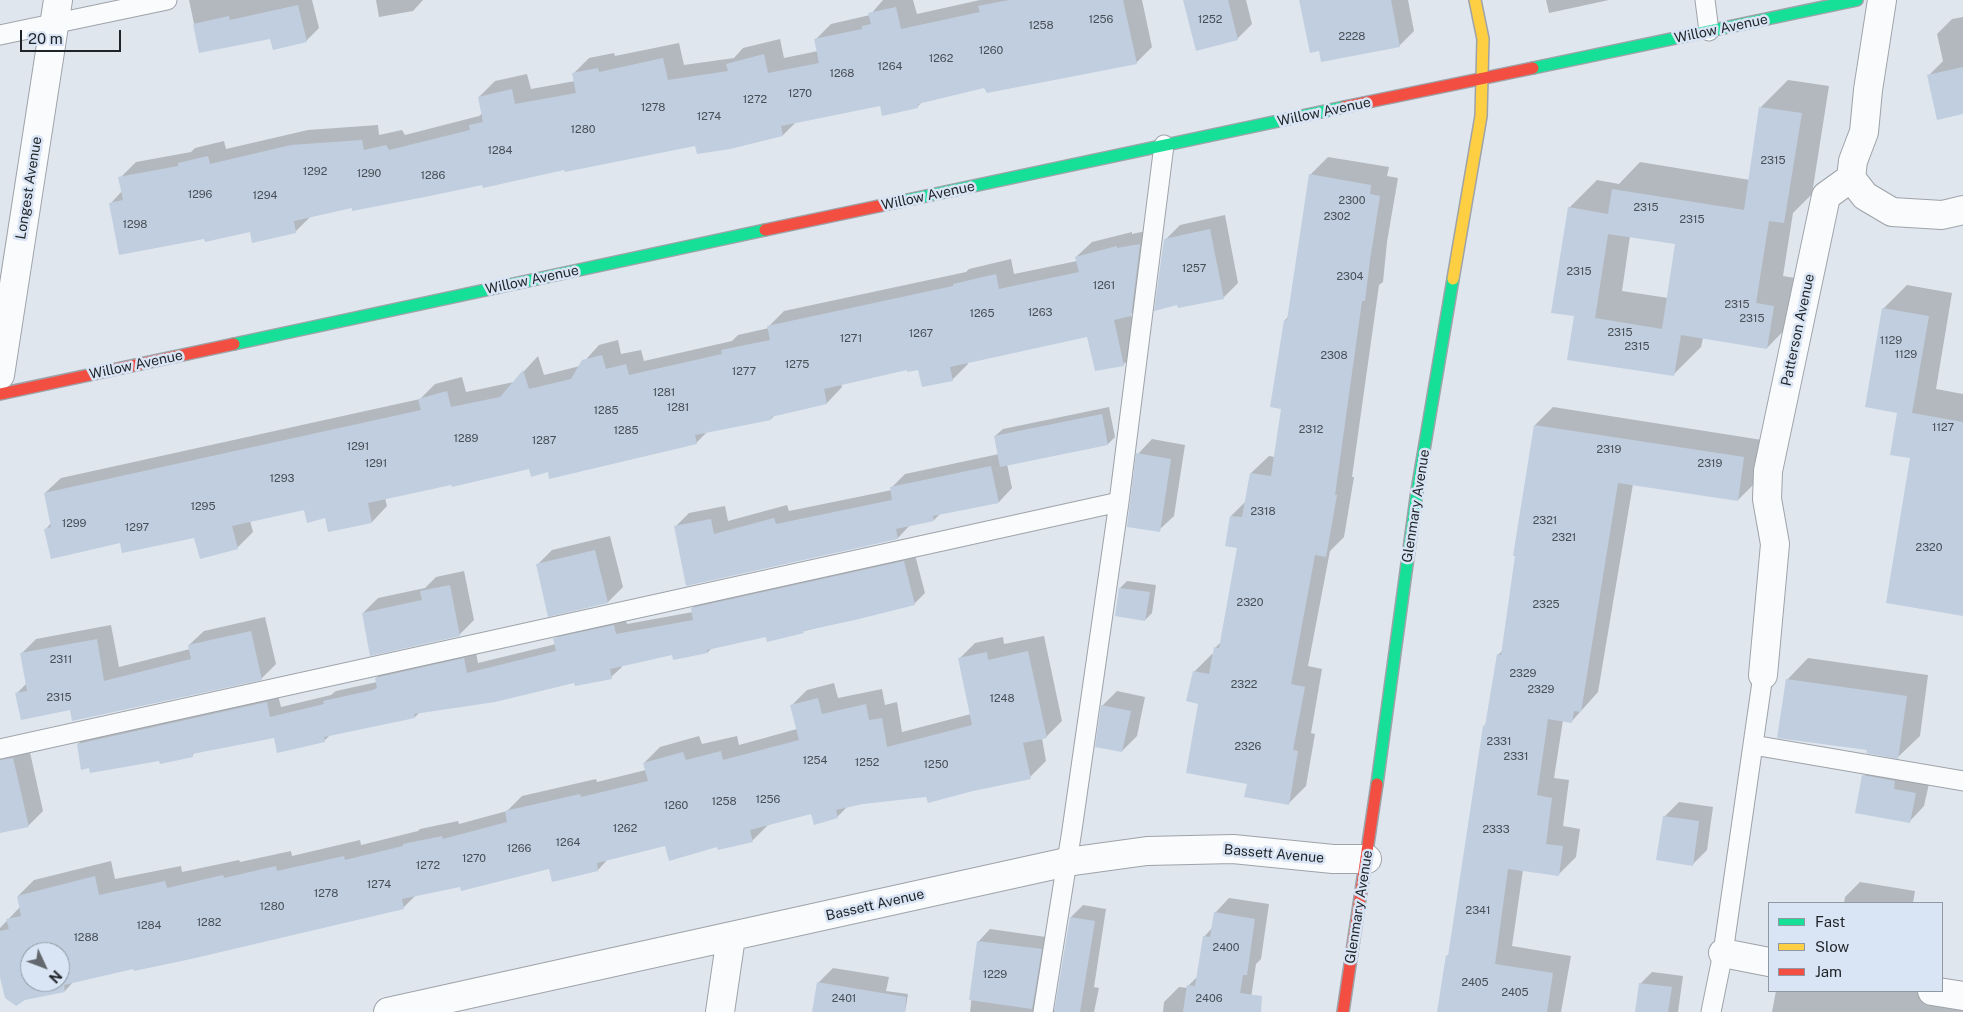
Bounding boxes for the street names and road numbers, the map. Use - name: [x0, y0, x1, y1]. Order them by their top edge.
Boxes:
- street label: Willow Avenue: [1673, 11, 1769, 47]
- street label: Willow Avenue: [1276, 94, 1372, 130]
- street label: Longest Avenue: [13, 135, 45, 241]
- street label: Willow Avenue: [880, 178, 976, 214]
- street label: Willow Avenue: [484, 262, 580, 298]
- street label: Patterson Avenue: [1778, 272, 1818, 388]
- street label: Willow Avenue: [88, 347, 184, 383]
- street label: Glenmary Avenue: [1399, 448, 1433, 564]
- street label: Bassett Avenue: [1223, 841, 1325, 867]
- street label: Glenmary Avenue: [1342, 849, 1376, 965]
- street label: Bassett Avenue: [824, 886, 926, 924]

